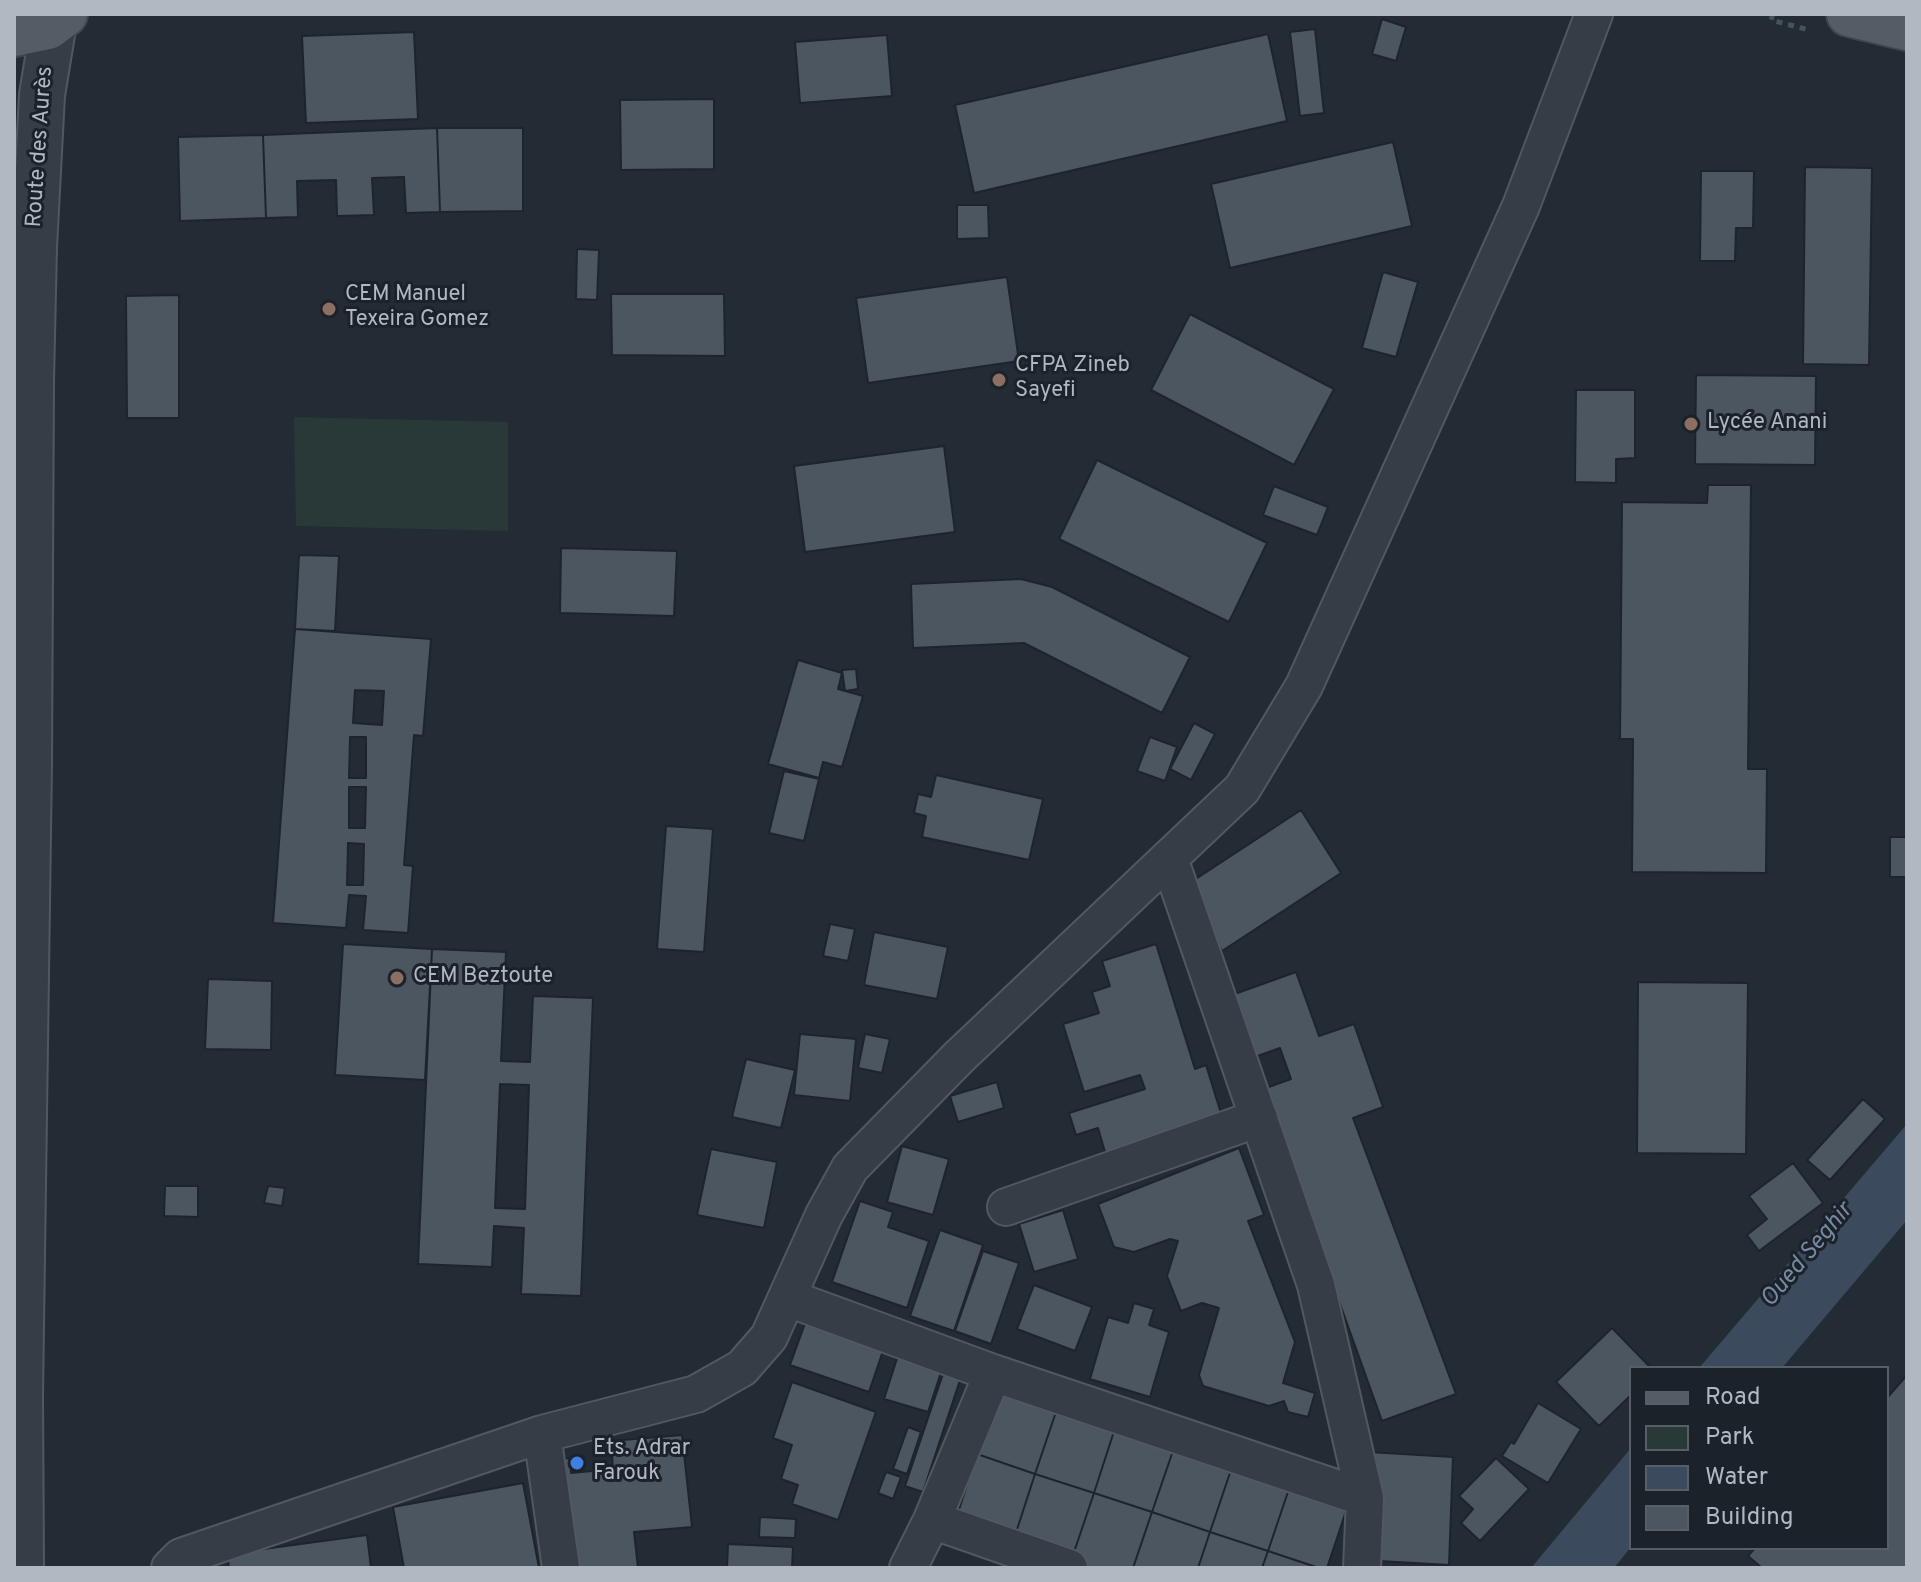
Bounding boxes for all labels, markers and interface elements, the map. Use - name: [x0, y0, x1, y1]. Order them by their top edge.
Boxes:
- street label: Route des Aurès: [22, 66, 60, 228]
- place label: CEM Manuel Texeira Gomez: [345, 283, 489, 334]
- marker: CEM Manuel Texeira Gomez: [320, 300, 338, 318]
- place label: CFPA Zineb Sayefi: [1015, 354, 1130, 406]
- marker: CFPA Zineb Sayefi: [990, 371, 1008, 389]
- place label: Lycée Anani: [1707, 411, 1827, 437]
- marker: Lycée Anani: [1682, 415, 1700, 433]
- place label: CEM Beztoute: [413, 965, 553, 991]
- marker: CEM Beztoute: [388, 969, 406, 987]
- water label: Oued Seghir: [1756, 1198, 1860, 1314]
- legend: [1629, 1366, 1889, 1550]
- text: Road: [1705, 1383, 1761, 1413]
- text: Park: [1705, 1423, 1755, 1453]
- place label: Ets. Adrar Farouk: [593, 1437, 690, 1488]
- marker: Ets. Adrar Farouk: [568, 1454, 586, 1472]
- text: Water: [1705, 1463, 1768, 1493]
- text: Building: [1705, 1503, 1794, 1533]

